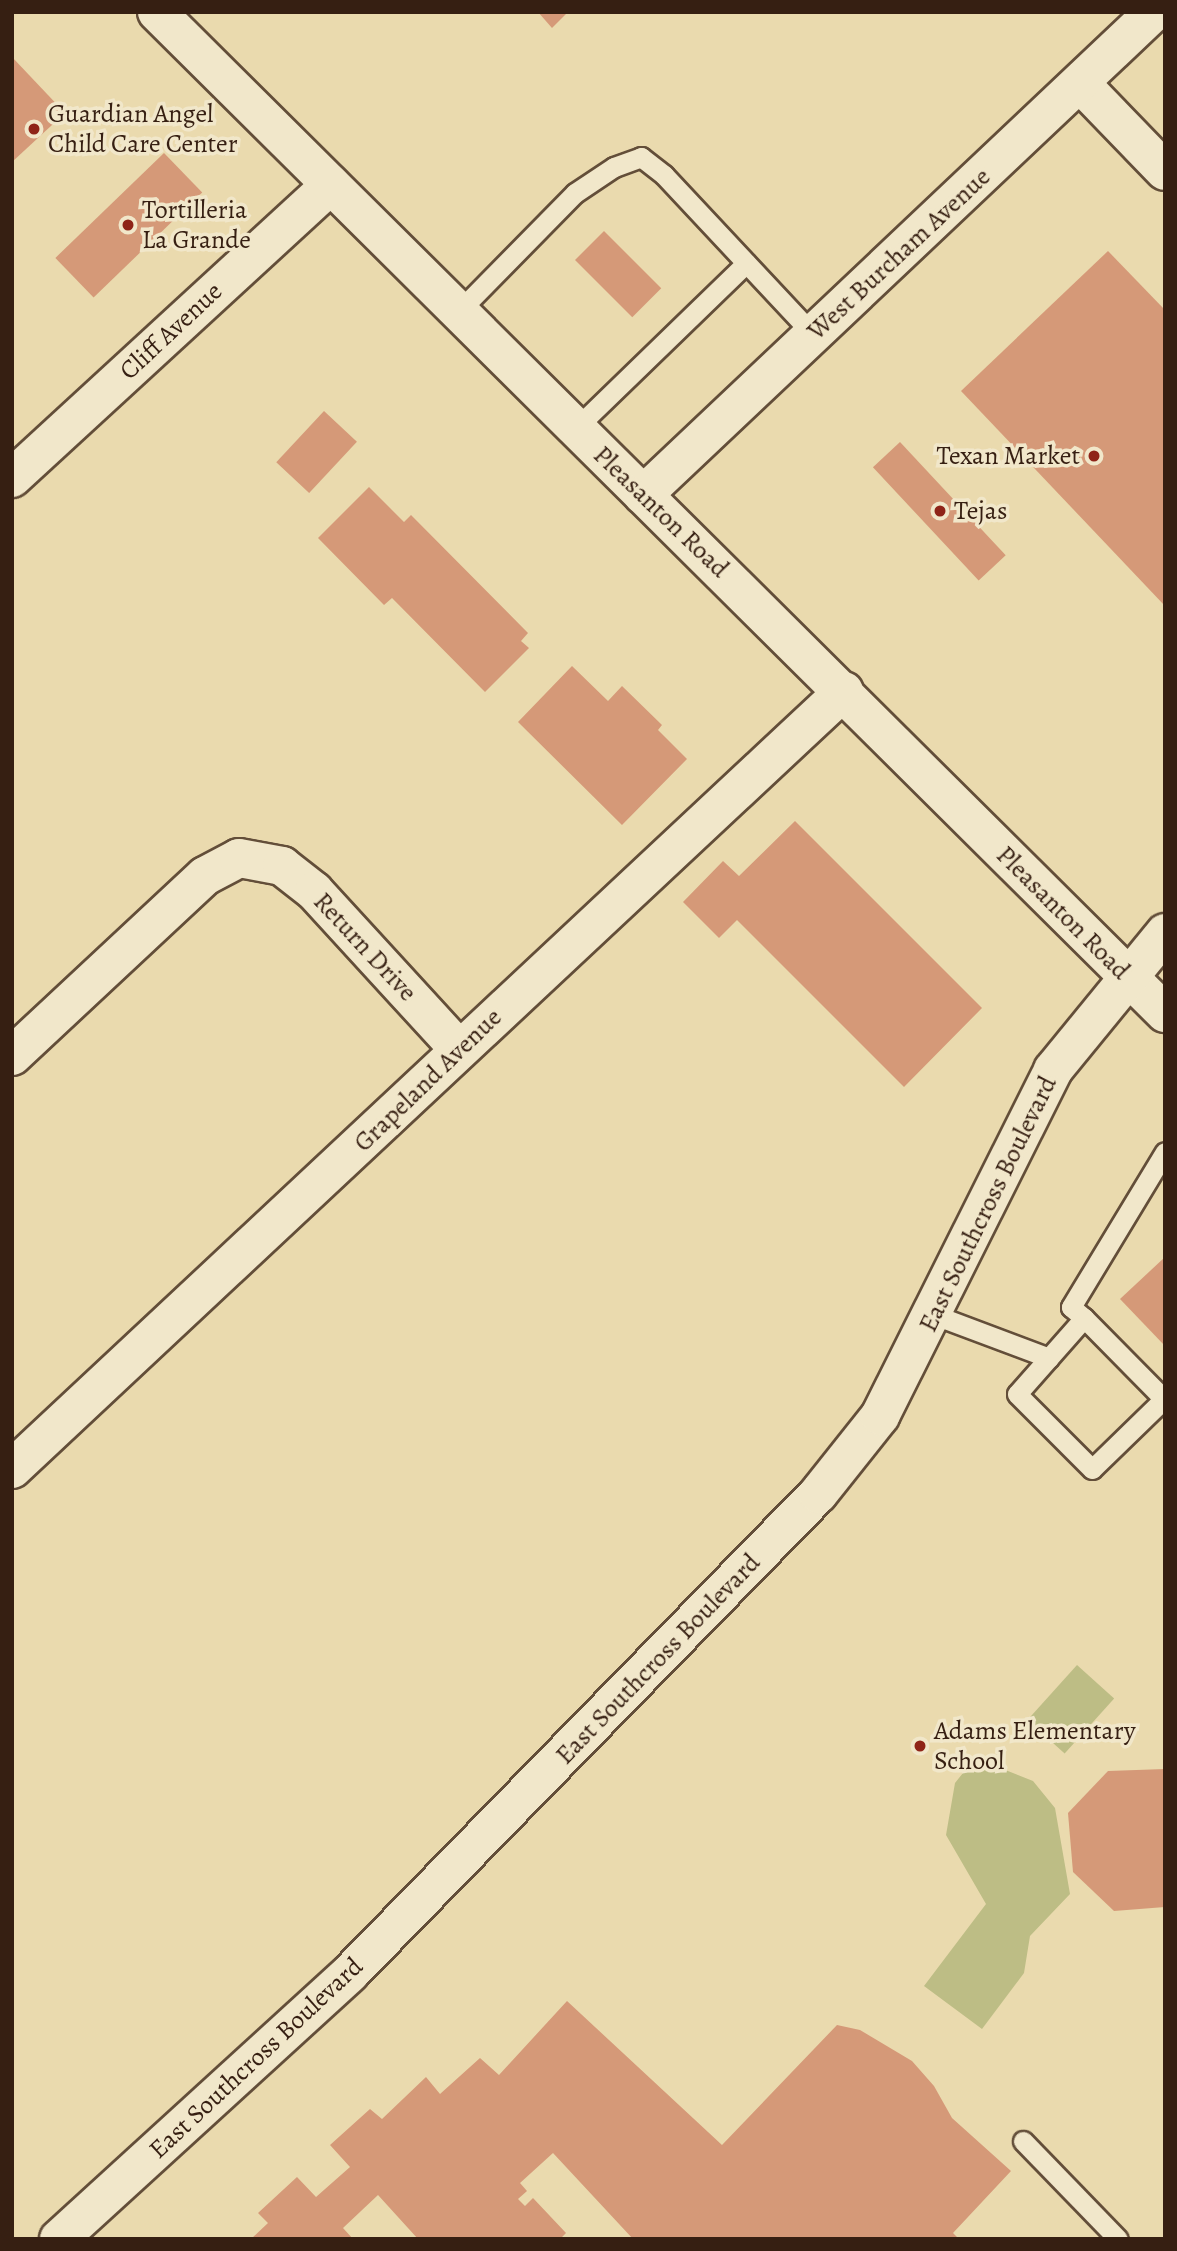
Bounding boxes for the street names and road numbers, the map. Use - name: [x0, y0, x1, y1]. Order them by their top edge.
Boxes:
- street label: West Burcham Avenue: [801, 161, 997, 347]
- street label: Cliff Avenue: [113, 276, 229, 386]
- street label: Pleasanton Road: [587, 440, 735, 584]
- street label: Pleasanton Road: [990, 840, 1136, 986]
- street label: Return Drive: [307, 886, 423, 1008]
- street label: Grapeland Avenue: [348, 1002, 508, 1158]
- street label: East Southcross Boulevard: [912, 1071, 1064, 1337]
- street label: East Southcross Boulevard: [549, 1547, 767, 1771]
- street label: East Southcross Boulevard: [143, 1951, 369, 2165]

